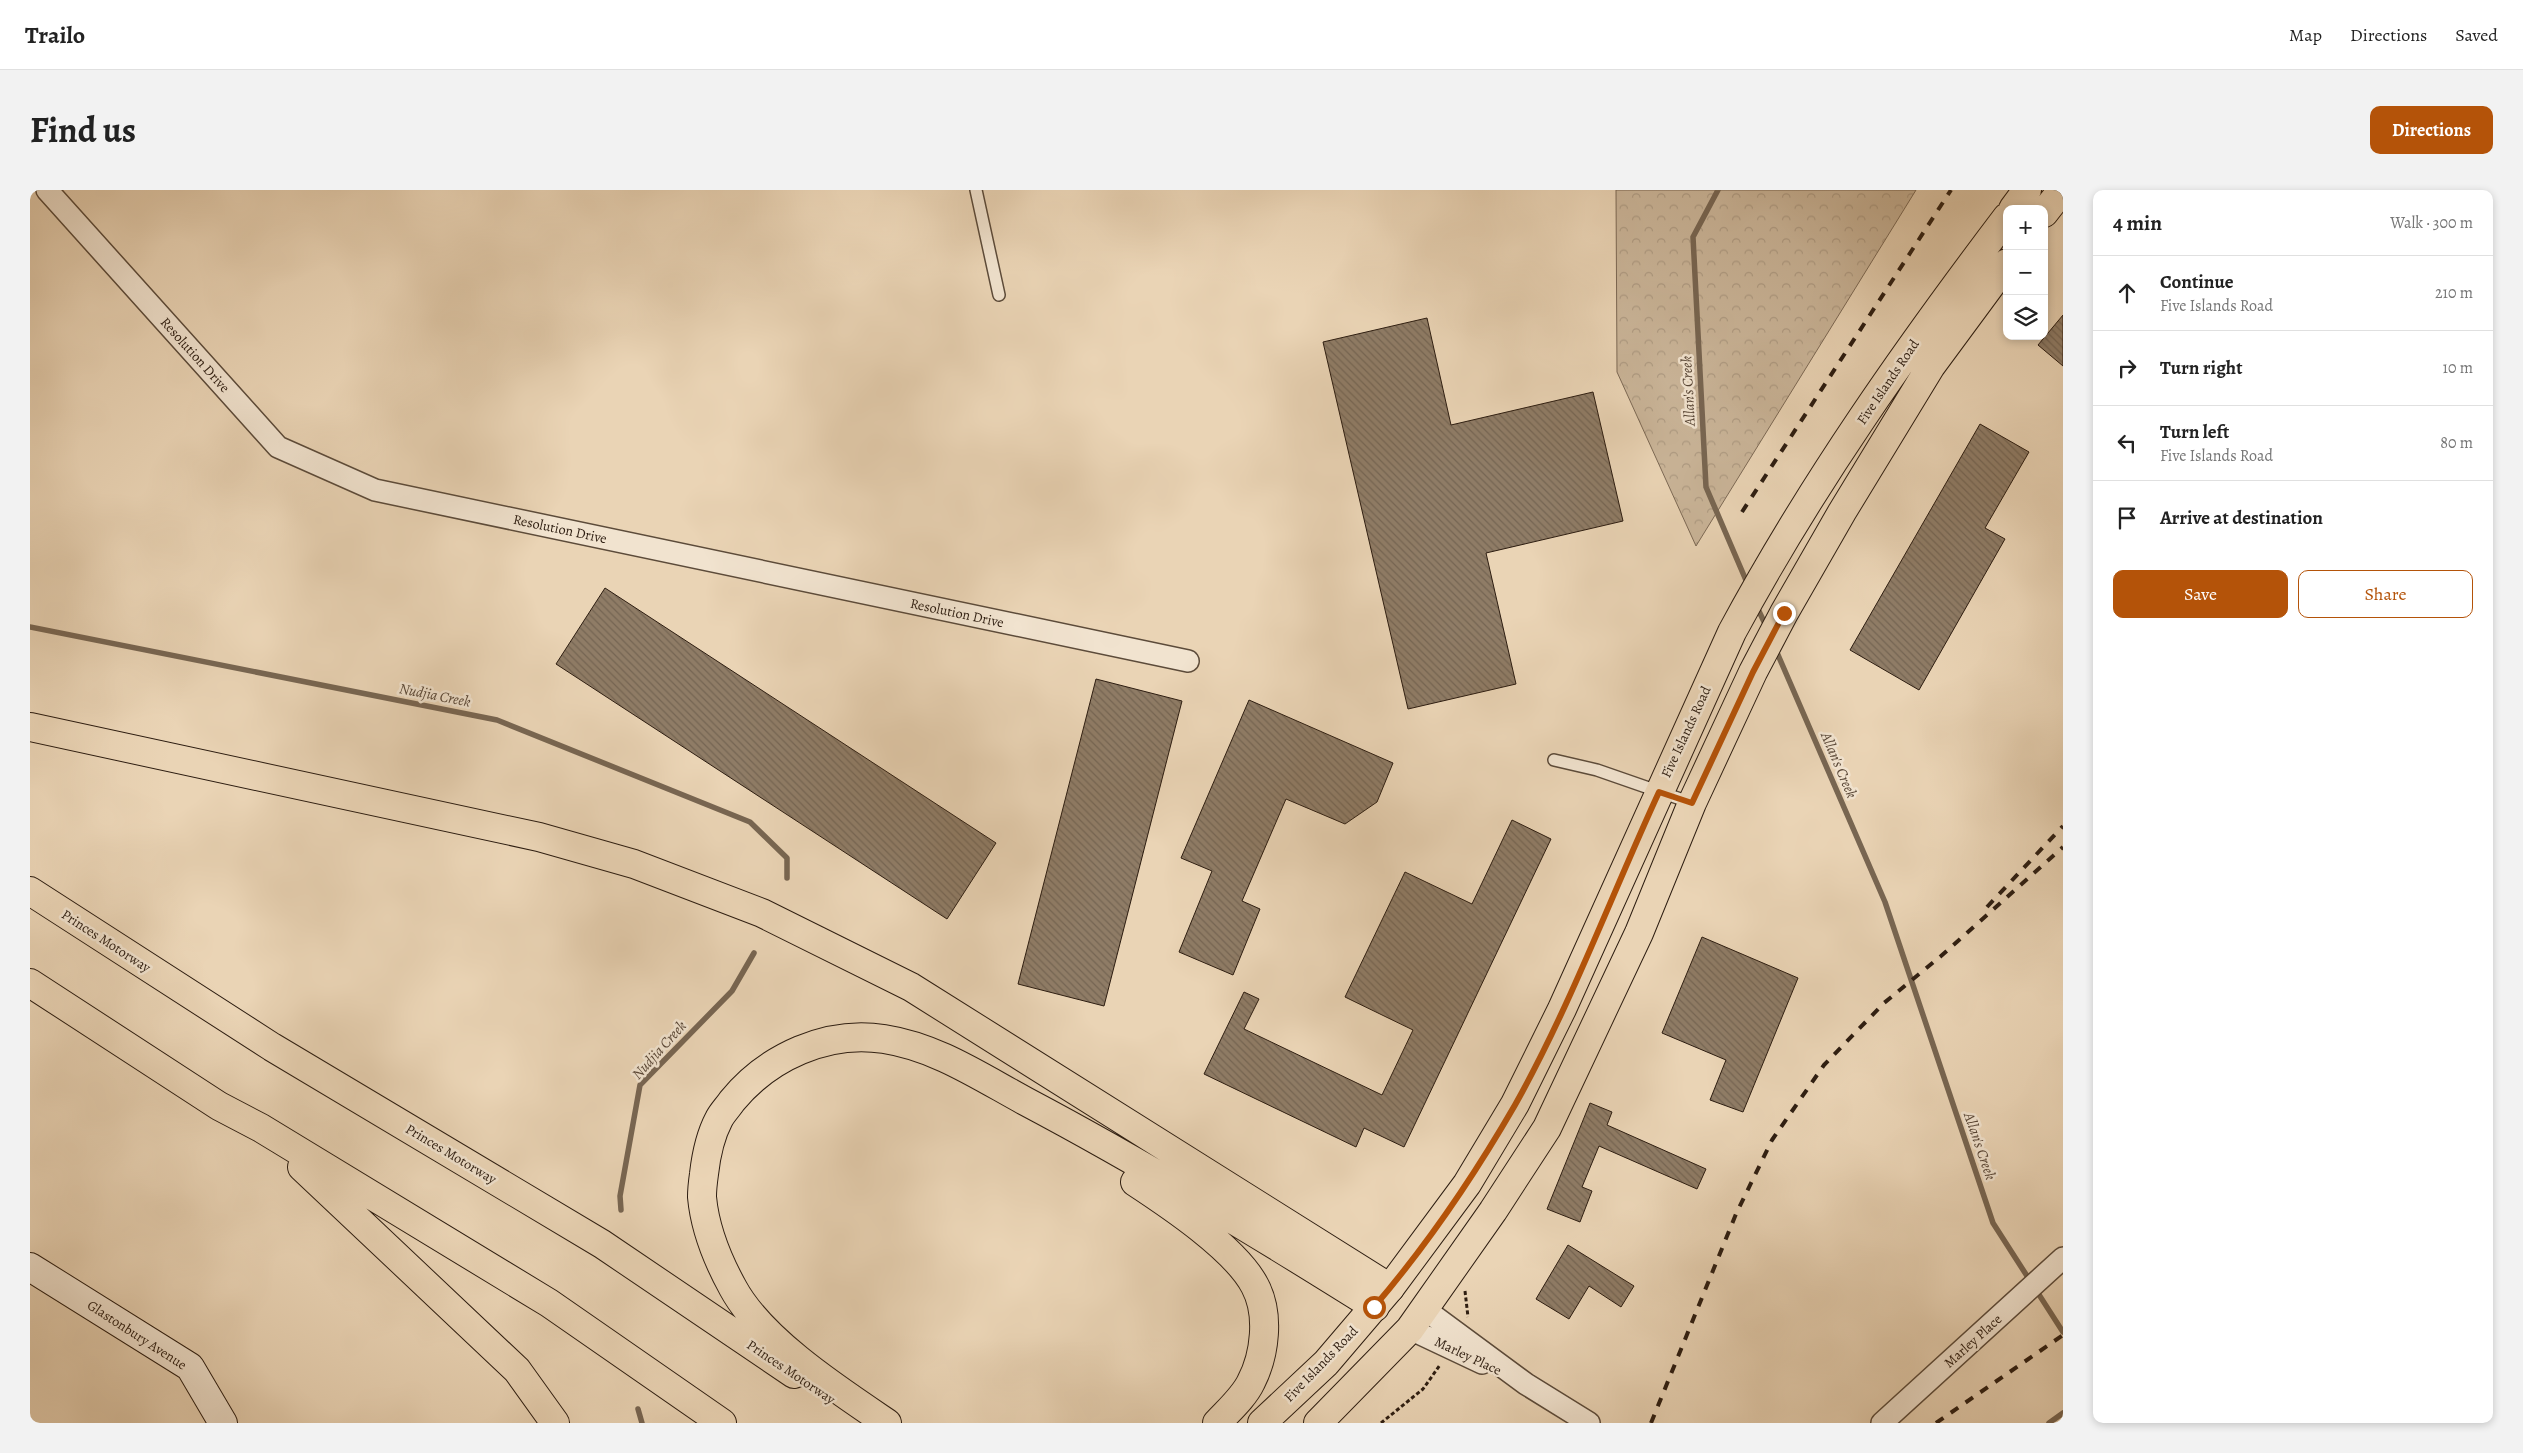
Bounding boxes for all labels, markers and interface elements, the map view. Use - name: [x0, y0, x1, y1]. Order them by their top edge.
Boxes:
- text: Trailo: [25, 19, 85, 51]
- text: Map: [2289, 23, 2322, 47]
- text: Directions: [2350, 23, 2427, 47]
- text: Saved: [2455, 23, 2498, 47]
- text: Find us: [30, 106, 136, 154]
- button: Directions: [2370, 106, 2493, 154]
- map controls: [2003, 205, 2048, 340]
- button: +: [2003, 205, 2048, 250]
- text: 4 min: [2113, 209, 2162, 237]
- text: Walk · 300 m: [2390, 212, 2473, 234]
- button: −: [2003, 250, 2048, 295]
- text: Continue: [2160, 269, 2234, 295]
- icon: ahead: [2113, 279, 2141, 307]
- text: 210 m: [2435, 282, 2473, 304]
- button: layers: [2003, 295, 2048, 340]
- text: Five Islands Road: [2160, 295, 2273, 317]
- street label: Resolution Drive: [156, 313, 234, 397]
- street label: Five Islands Road: [1852, 335, 1924, 428]
- icon: right: [2113, 354, 2141, 382]
- water label: Allan's Creek: [1676, 355, 1700, 428]
- text: Turn right: [2160, 355, 2242, 381]
- text: 10 m: [2443, 357, 2473, 379]
- text: Turn left: [2160, 419, 2229, 445]
- icon: left: [2113, 429, 2141, 457]
- text: 80 m: [2440, 432, 2473, 454]
- text: Five Islands Road: [2160, 445, 2273, 467]
- icon: arrive: [2113, 504, 2141, 532]
- text: Arrive at destination: [2160, 505, 2323, 531]
- street label: Resolution Drive: [511, 510, 609, 548]
- button: Save: [2113, 570, 2288, 618]
- button: Share: [2298, 570, 2473, 618]
- street label: Resolution Drive: [908, 594, 1006, 632]
- route end: [1773, 602, 1796, 625]
- water label: Nudjia Creek: [397, 678, 473, 712]
- street label: Five Islands Road: [1656, 683, 1716, 781]
- water label: Allan's Creek: [1816, 728, 1862, 802]
- street label: Princes Motorway: [58, 905, 155, 977]
- water label: Nudjia Creek: [627, 1016, 691, 1084]
- water label: Allan's Creek: [1959, 1109, 2001, 1183]
- street label: Princes Motorway: [402, 1119, 501, 1189]
- street label: Glastonbury Avenue: [84, 1296, 190, 1374]
- route start: [1363, 1296, 1386, 1319]
- street label: Marley Place: [1940, 1310, 2006, 1372]
- street label: Five Islands Road: [1280, 1321, 1363, 1406]
- street label: Marley Place: [1431, 1332, 1505, 1380]
- street label: Princes Motorway: [743, 1335, 840, 1409]

